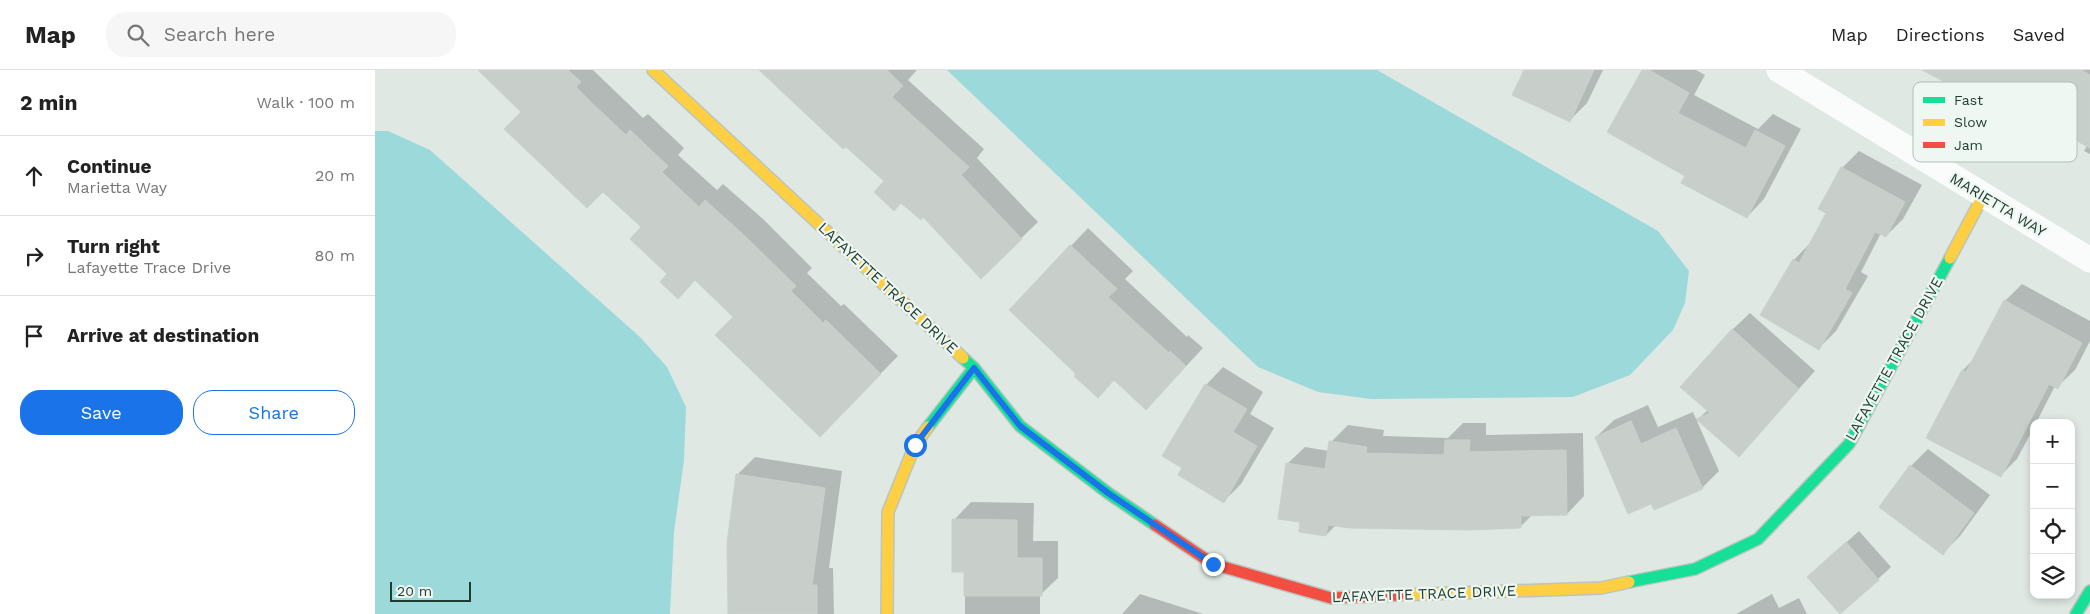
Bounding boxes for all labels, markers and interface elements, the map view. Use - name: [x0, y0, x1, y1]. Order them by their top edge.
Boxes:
- search box: [106, 12, 456, 57]
- text: Map: [25, 21, 76, 49]
- icon: search: [124, 21, 152, 49]
- text: Search here: [164, 23, 275, 46]
- text: Map: [1831, 24, 1868, 45]
- text: Directions: [1896, 24, 1985, 45]
- text: Saved: [2013, 24, 2065, 45]
- legend: [1913, 82, 2077, 162]
- text: 2 min: [20, 90, 77, 115]
- text: Fast: [1954, 92, 1983, 108]
- text: Walk · 100 m: [257, 93, 355, 112]
- text: Slow: [1954, 114, 1987, 130]
- text: Jam: [1954, 137, 1983, 153]
- text: Continue: [67, 155, 151, 178]
- icon: ahead: [20, 162, 48, 190]
- text: 20 m: [315, 166, 355, 185]
- street label: MARIETTA WAY: [1947, 169, 2050, 241]
- text: Marietta Way: [67, 178, 167, 197]
- street label: LAFAYETTE TRACE DRIVE: [814, 219, 962, 357]
- text: Turn right: [67, 235, 160, 258]
- icon: right: [20, 242, 48, 270]
- text: 80 m: [314, 246, 355, 265]
- text: Lafayette Trace Drive: [67, 258, 231, 277]
- street label: LAFAYETTE TRACE DRIVE: [1841, 274, 1947, 444]
- icon: arrive: [20, 322, 48, 350]
- text: Arrive at destination: [67, 324, 259, 347]
- button: Save: [20, 390, 183, 435]
- button: Share: [193, 390, 355, 435]
- map controls: [2030, 419, 2075, 599]
- button: +: [2030, 419, 2075, 464]
- route start: [904, 434, 927, 457]
- button: −: [2030, 464, 2075, 509]
- button: locate: [2030, 509, 2075, 554]
- route end: [1202, 553, 1225, 576]
- button: layers: [2030, 554, 2075, 599]
- scale bar: [390, 579, 471, 602]
- street label: LAFAYETTE TRACE DRIVE: [1332, 582, 1516, 606]
- text: 20 m: [397, 583, 432, 599]

